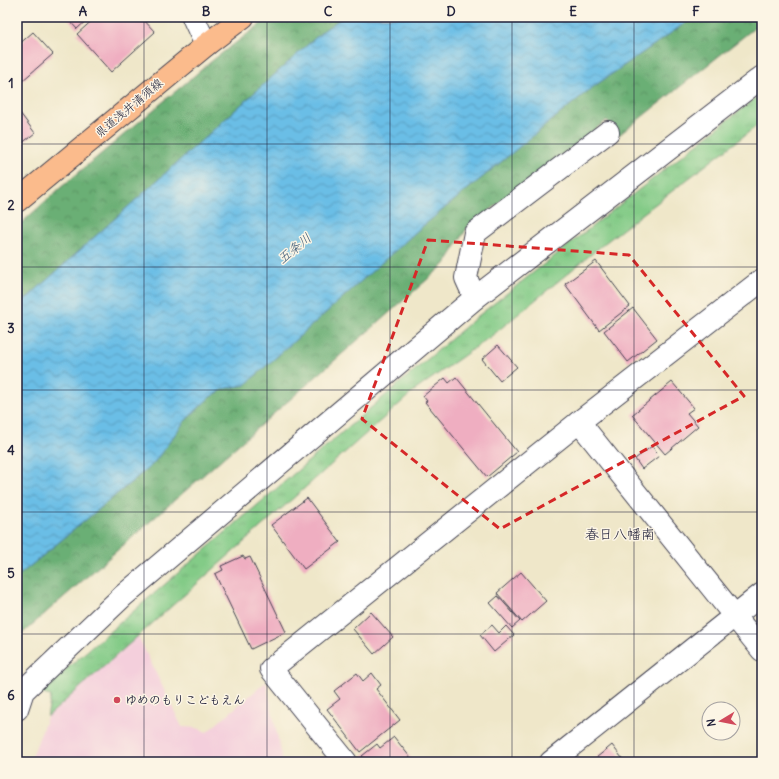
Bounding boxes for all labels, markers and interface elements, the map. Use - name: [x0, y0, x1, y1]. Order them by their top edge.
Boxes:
- text: A: [79, 3, 88, 20]
- text: B: [202, 3, 211, 20]
- text: C: [324, 3, 333, 20]
- text: D: [446, 3, 456, 20]
- text: E: [569, 3, 577, 20]
- text: F: [692, 3, 700, 20]
- text: 1: [8, 75, 14, 92]
- street label: 県道浅井清須線: [92, 75, 166, 140]
- text: 2: [7, 197, 15, 214]
- water label: 五条川: [274, 229, 315, 267]
- text: 3: [7, 320, 15, 337]
- text: 4: [7, 442, 15, 459]
- district label: 春日八幡南: [585, 525, 655, 543]
- text: 5: [7, 565, 15, 582]
- text: 6: [7, 687, 15, 704]
- place label: ゆめのもりこどもえん: [125, 692, 245, 707]
- marker: ゆめのもりこどもえん: [112, 695, 122, 705]
- north arrow: [701, 701, 741, 741]
- text: N: [704, 718, 719, 728]

